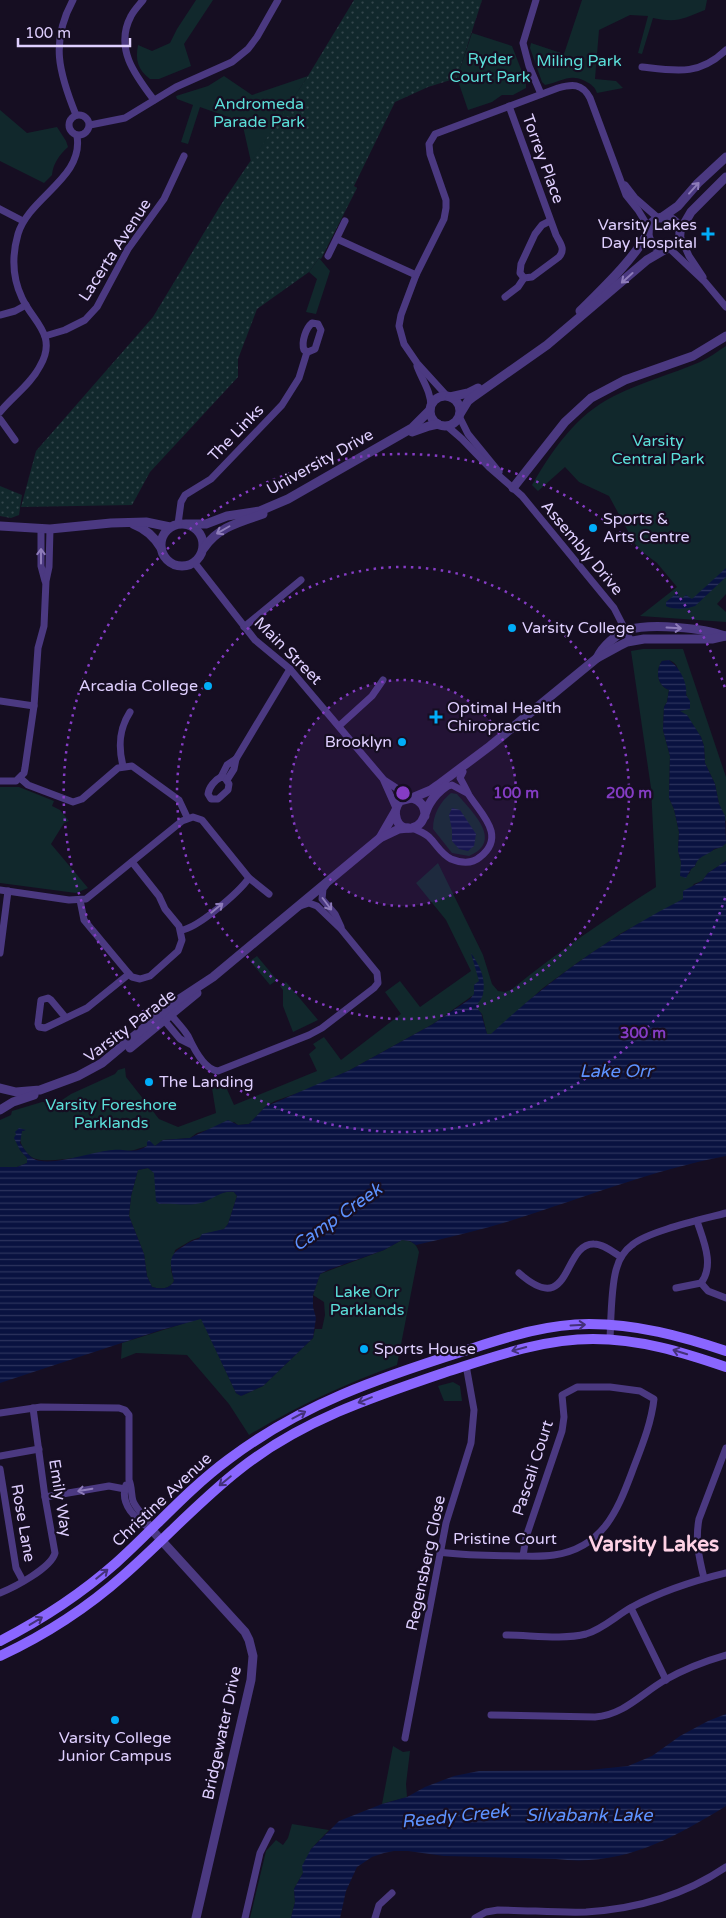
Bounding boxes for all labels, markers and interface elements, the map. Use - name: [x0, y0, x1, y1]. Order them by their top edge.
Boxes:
- scale bar: [18, 15, 130, 47]
- text: 100 m: [25, 24, 71, 42]
- park label: Ryder Court Park: [450, 49, 531, 87]
- park label: Miling Park: [536, 51, 622, 71]
- park label: Andromeda Parade Park: [213, 94, 305, 132]
- street label: Torrey Place: [518, 112, 568, 206]
- one-way arrow: [688, 182, 700, 195]
- street label: Lacerta Avenue: [74, 195, 156, 305]
- place label: Varsity Lakes Day Hospital: [598, 215, 697, 253]
- marker: Varsity Lakes Day Hospital: [701, 227, 715, 241]
- one-way arrow: [620, 272, 633, 284]
- street label: The Links: [204, 400, 268, 466]
- street label: University Drive: [263, 424, 377, 500]
- park label: Varsity Central Park: [611, 431, 705, 469]
- street label: Assembly Drive: [537, 497, 627, 599]
- place label: Sports & Arts Centre: [603, 509, 689, 547]
- marker: Sports & Arts Centre: [587, 522, 599, 534]
- one-way arrow: [215, 525, 230, 535]
- one-way arrow: [36, 548, 46, 564]
- street label: Main Street: [250, 613, 326, 689]
- place label: Varsity College: [522, 618, 635, 638]
- marker: Varsity College: [506, 622, 518, 634]
- one-way arrow: [666, 624, 682, 633]
- place label: Arcadia College: [79, 676, 198, 696]
- marker: Arcadia College: [202, 680, 214, 692]
- place label: Optimal Health Chiropractic: [447, 698, 562, 736]
- marker: Optimal Health Chiropractic: [429, 710, 443, 724]
- place label: Brooklyn: [325, 732, 392, 752]
- marker: Brooklyn: [396, 736, 408, 748]
- centre of rings: [394, 784, 412, 802]
- text: 100 m: [493, 784, 539, 802]
- text: 200 m: [606, 784, 652, 802]
- one-way arrow: [322, 897, 333, 910]
- one-way arrow: [210, 902, 223, 913]
- street label: Varsity Parade: [80, 985, 180, 1067]
- text: 300 m: [620, 1024, 666, 1042]
- water label: Lake Orr: [579, 1060, 655, 1082]
- place label: The Landing: [159, 1072, 253, 1092]
- marker: The Landing: [143, 1076, 155, 1088]
- park label: Varsity Foreshore Parklands: [45, 1095, 177, 1133]
- water label: Camp Creek: [288, 1177, 387, 1256]
- park label: Lake Orr Parklands: [330, 1282, 404, 1320]
- one-way arrow: [570, 1320, 586, 1329]
- place label: Sports House: [374, 1339, 476, 1359]
- marker: Sports House: [358, 1343, 370, 1355]
- one-way arrow: [512, 1345, 528, 1354]
- one-way arrow: [672, 1346, 688, 1356]
- one-way arrow: [358, 1395, 373, 1405]
- one-way arrow: [291, 1410, 306, 1420]
- street label: Pascali Court: [508, 1418, 558, 1518]
- street label: Christine Avenue: [108, 1449, 216, 1551]
- street label: Emily Way: [44, 1458, 76, 1539]
- one-way arrow: [219, 1475, 232, 1486]
- street label: Rose Lane: [6, 1482, 40, 1564]
- one-way arrow: [77, 1486, 93, 1496]
- street label: Regensberg Close: [402, 1493, 450, 1633]
- street label: Pristine Court: [453, 1529, 557, 1549]
- district label: Varsity Lakes: [589, 1532, 719, 1557]
- one-way arrow: [95, 1569, 108, 1580]
- one-way arrow: [28, 1615, 42, 1625]
- street label: Bridgewater Drive: [198, 1664, 246, 1802]
- marker: Varsity College Junior Campus: [109, 1714, 121, 1726]
- place label: Varsity College Junior Campus: [58, 1728, 172, 1766]
- water label: Reedy Creek: [400, 1799, 511, 1833]
- water label: Silvabank Lake: [526, 1804, 653, 1826]

